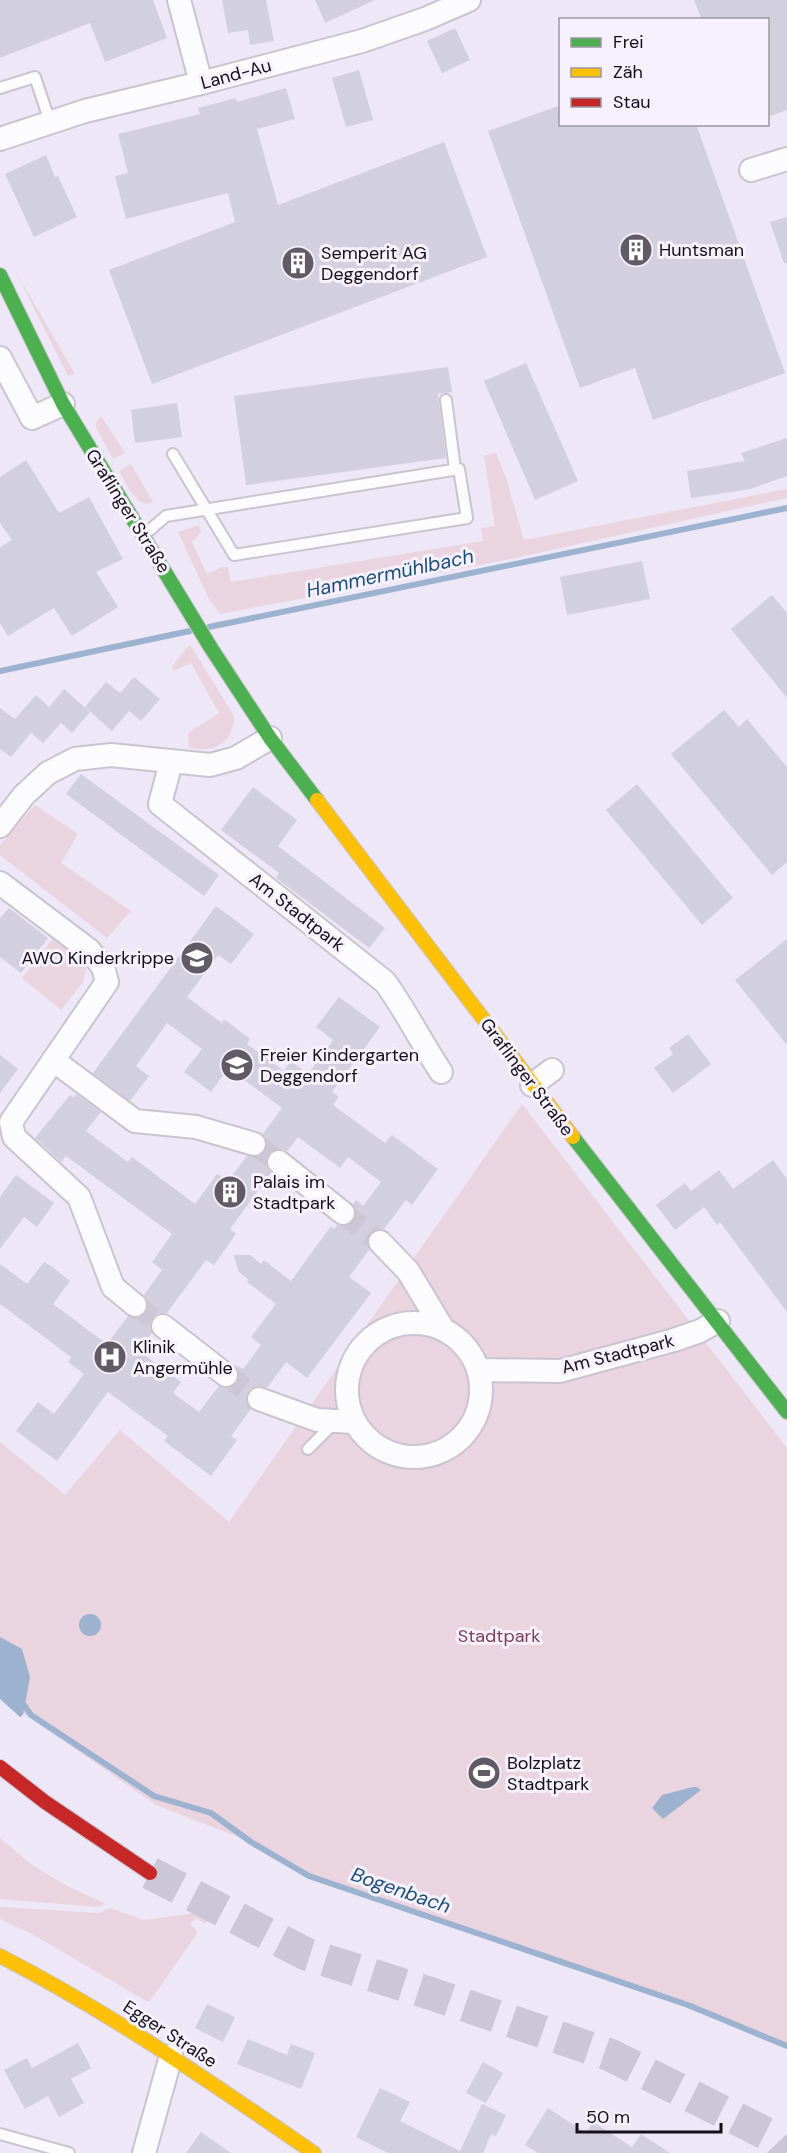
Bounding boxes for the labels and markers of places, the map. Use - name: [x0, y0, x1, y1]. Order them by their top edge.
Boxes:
- building icon: Huntsman: [618, 232, 654, 268]
- place label: Huntsman: [659, 238, 744, 262]
- place label: Semperit AG Deggendorf: [321, 241, 427, 286]
- building icon: Semperit AG Deggendorf: [280, 245, 316, 281]
- school or university icon: AWO Kinderkrippe: [179, 940, 215, 976]
- place label: AWO Kinderkrippe: [21, 946, 174, 970]
- place label: Freier Kindergarten Deggendorf: [260, 1043, 419, 1088]
- school or university icon: Freier Kindergarten Deggendorf: [219, 1047, 255, 1083]
- place label: Palais im Stadtpark: [253, 1170, 335, 1215]
- building icon: Palais im Stadtpark: [212, 1174, 248, 1210]
- place label: Klinik Angermühle: [133, 1335, 233, 1380]
- hospital icon: Klinik Angermühle: [92, 1339, 128, 1375]
- place label: Bolzplatz Stadtpark: [507, 1751, 589, 1796]
- sports icon: Bolzplatz Stadtpark: [466, 1755, 502, 1791]

